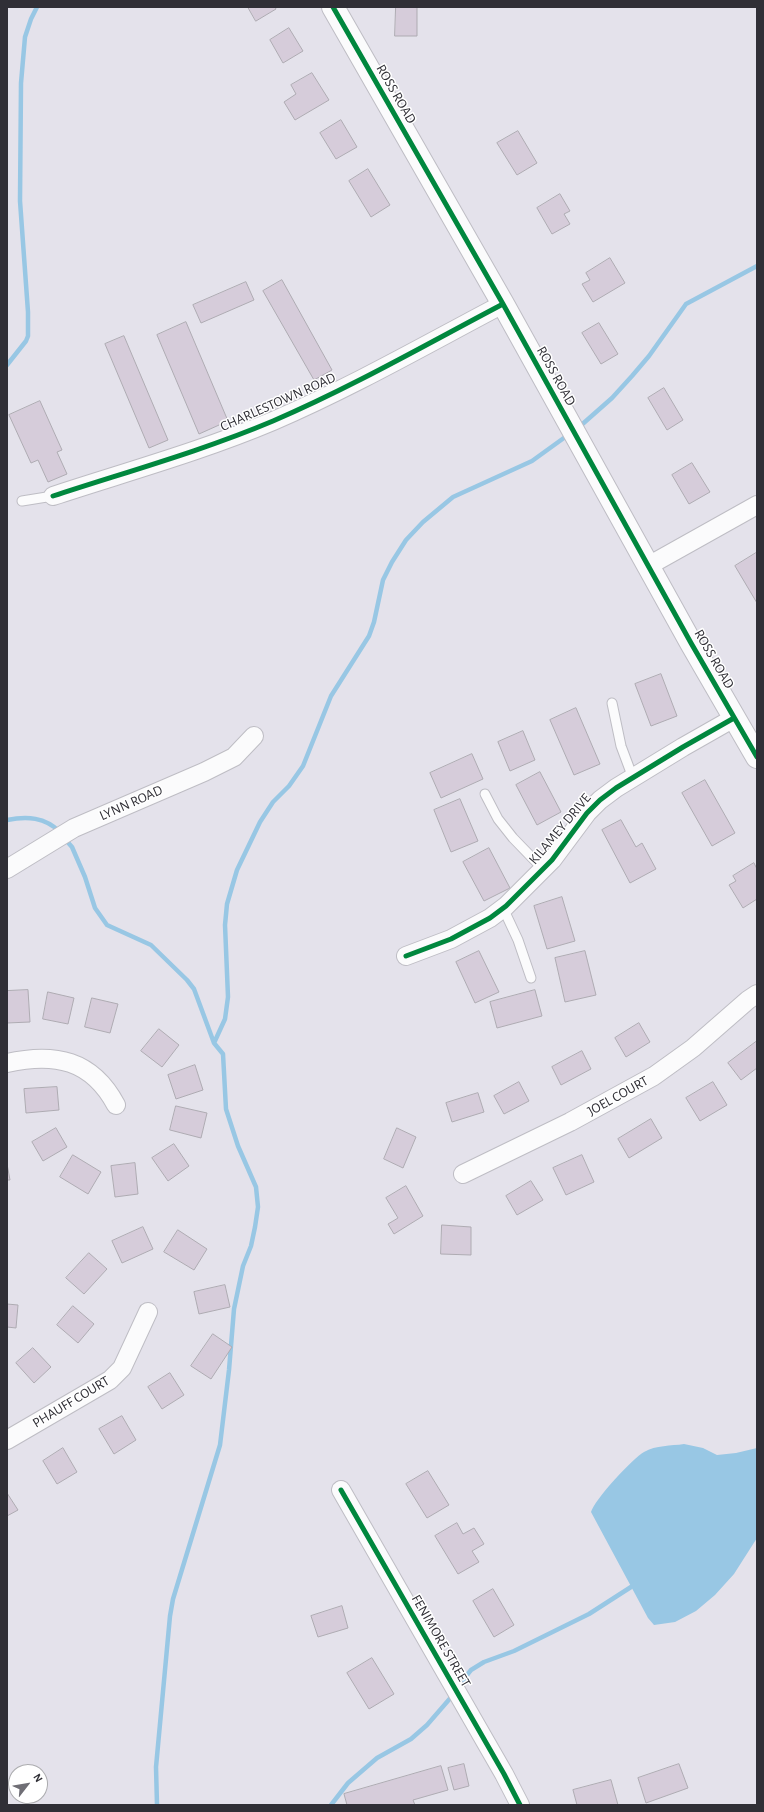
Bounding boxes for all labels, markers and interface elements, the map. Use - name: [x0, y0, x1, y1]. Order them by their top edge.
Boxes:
- street label: ROSS ROAD: [372, 61, 420, 127]
- street label: ROSS ROAD: [533, 343, 579, 409]
- street label: CHARLESTOWN ROAD: [218, 369, 338, 435]
- street label: ROSS ROAD: [690, 626, 738, 692]
- street label: LYNN ROAD: [97, 782, 165, 824]
- street label: KILAMEY DRIVE: [525, 790, 595, 868]
- street label: JOEL COURT: [585, 1072, 651, 1120]
- street label: PHAUFF COURT: [29, 1372, 113, 1432]
- street label: FENIMORE STREET: [408, 1592, 474, 1690]
- north arrow: [8, 1764, 48, 1804]
- text: N: [31, 1772, 45, 1784]

